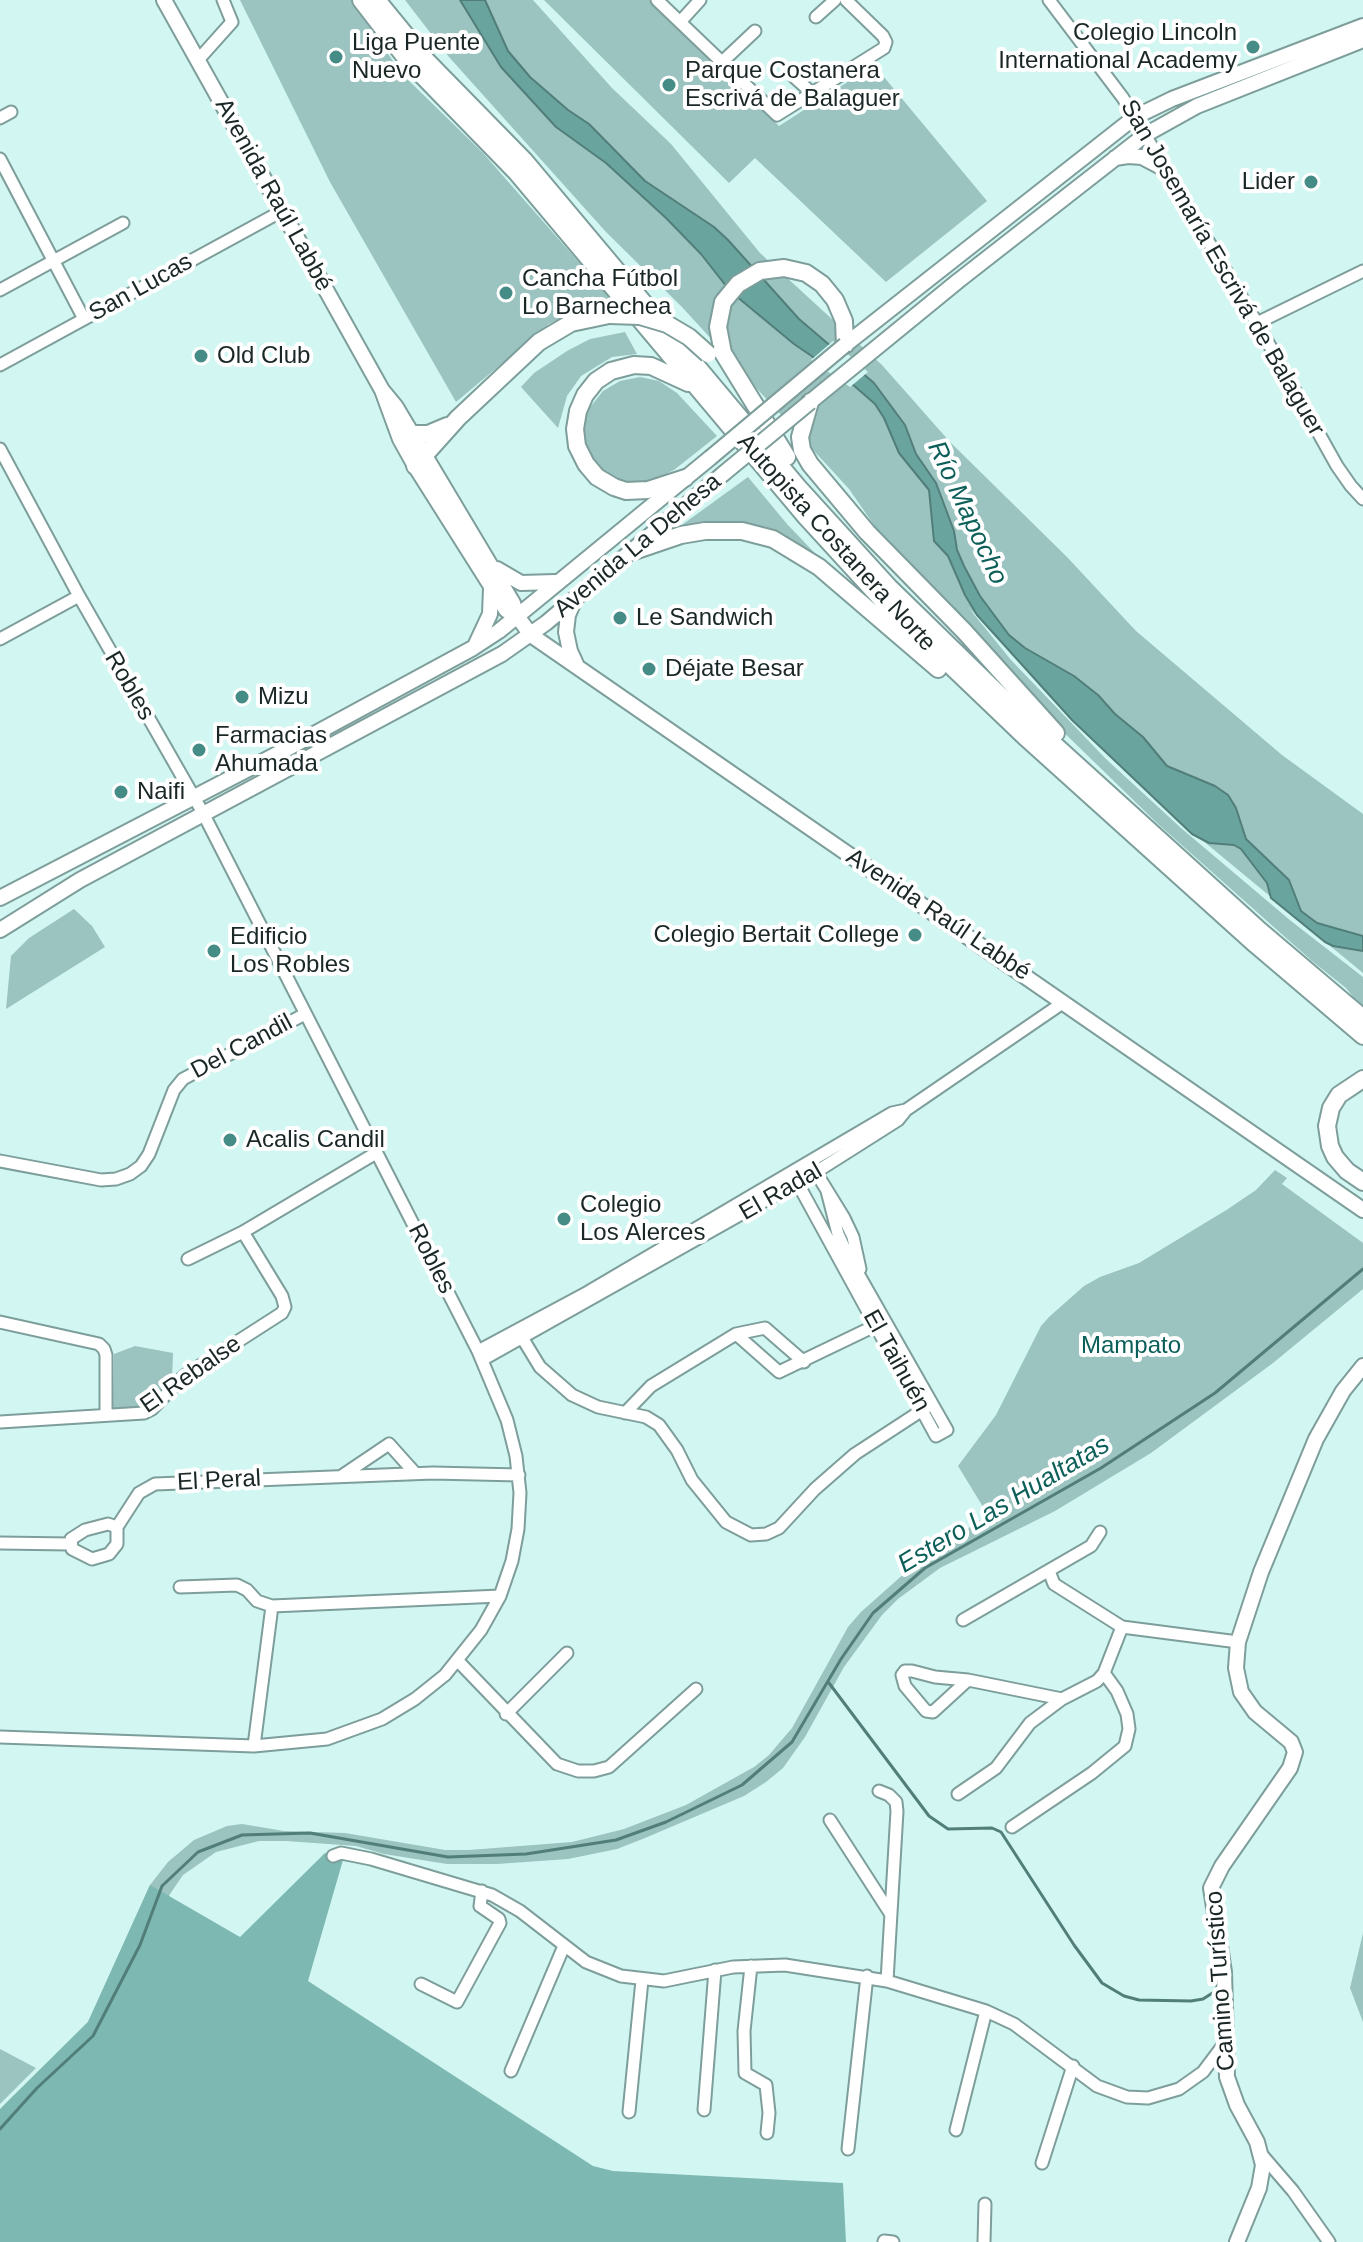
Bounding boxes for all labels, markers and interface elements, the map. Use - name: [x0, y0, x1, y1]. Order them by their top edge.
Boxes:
- place label: Colegio Lincoln International Academy: [998, 19, 1237, 75]
- place label: Liga Puente Nuevo: [352, 29, 480, 85]
- marker: Colegio Lincoln International Academy: [1244, 38, 1262, 56]
- marker: Liga Puente Nuevo: [327, 48, 345, 66]
- place label: Parque Costanera Escrivá de Balaguer: [685, 57, 900, 113]
- marker: Parque Costanera Escrivá de Balaguer: [660, 76, 678, 94]
- street label: Avenida Raúl Labbé: [208, 94, 338, 296]
- street label: San Josemaría Escrivá de Balaguer: [1114, 95, 1330, 441]
- place label: Lider: [1242, 168, 1295, 196]
- marker: Lider: [1302, 173, 1320, 191]
- street label: San Lucas: [84, 248, 198, 328]
- place label: Cancha Fútbol Lo Barnechea: [522, 265, 678, 321]
- marker: Cancha Fútbol Lo Barnechea: [497, 284, 515, 302]
- place label: Old Club: [217, 342, 310, 370]
- marker: Old Club: [192, 347, 210, 365]
- street label: Autopista Costanera Norte: [731, 428, 941, 658]
- water label: Río Mapocho: [920, 436, 1014, 590]
- street label: Avenida La Dehesa: [549, 468, 727, 624]
- place label: Le Sandwich: [636, 604, 773, 632]
- marker: Le Sandwich: [611, 609, 629, 627]
- street label: Robles: [98, 646, 160, 726]
- place label: Déjate Besar: [665, 655, 804, 683]
- marker: Déjate Besar: [640, 660, 658, 678]
- place label: Mizu: [258, 683, 309, 711]
- marker: Mizu: [233, 688, 251, 706]
- place label: Farmacias Ahumada: [215, 722, 327, 778]
- marker: Farmacias Ahumada: [190, 741, 208, 759]
- place label: Naifi: [137, 778, 185, 806]
- marker: Naifi: [112, 783, 130, 801]
- street label: Avenida Raúl Labbé: [841, 843, 1035, 987]
- place label: Colegio Bertait College: [654, 921, 899, 949]
- place label: Edificio Los Robles: [230, 923, 350, 979]
- marker: Colegio Bertait College: [906, 926, 924, 944]
- marker: Edificio Los Robles: [205, 942, 223, 960]
- street label: Del Candil: [186, 1008, 298, 1086]
- place label: Acalis Candil: [246, 1126, 385, 1154]
- marker: Acalis Candil: [221, 1131, 239, 1149]
- street label: El Radal: [735, 1157, 827, 1227]
- place label: Colegio Los Alerces: [580, 1191, 705, 1247]
- marker: Colegio Los Alerces: [555, 1210, 573, 1228]
- street label: Robles: [401, 1219, 461, 1299]
- street label: El Taihuén: [856, 1305, 936, 1417]
- street label: El Rebalse: [135, 1330, 247, 1420]
- park label: Mampato: [1081, 1332, 1181, 1360]
- water label: Estero Las Hualtatas: [893, 1429, 1115, 1581]
- street label: El Peral: [176, 1464, 262, 1498]
- street label: Camino Turístico: [1200, 1890, 1242, 2072]

